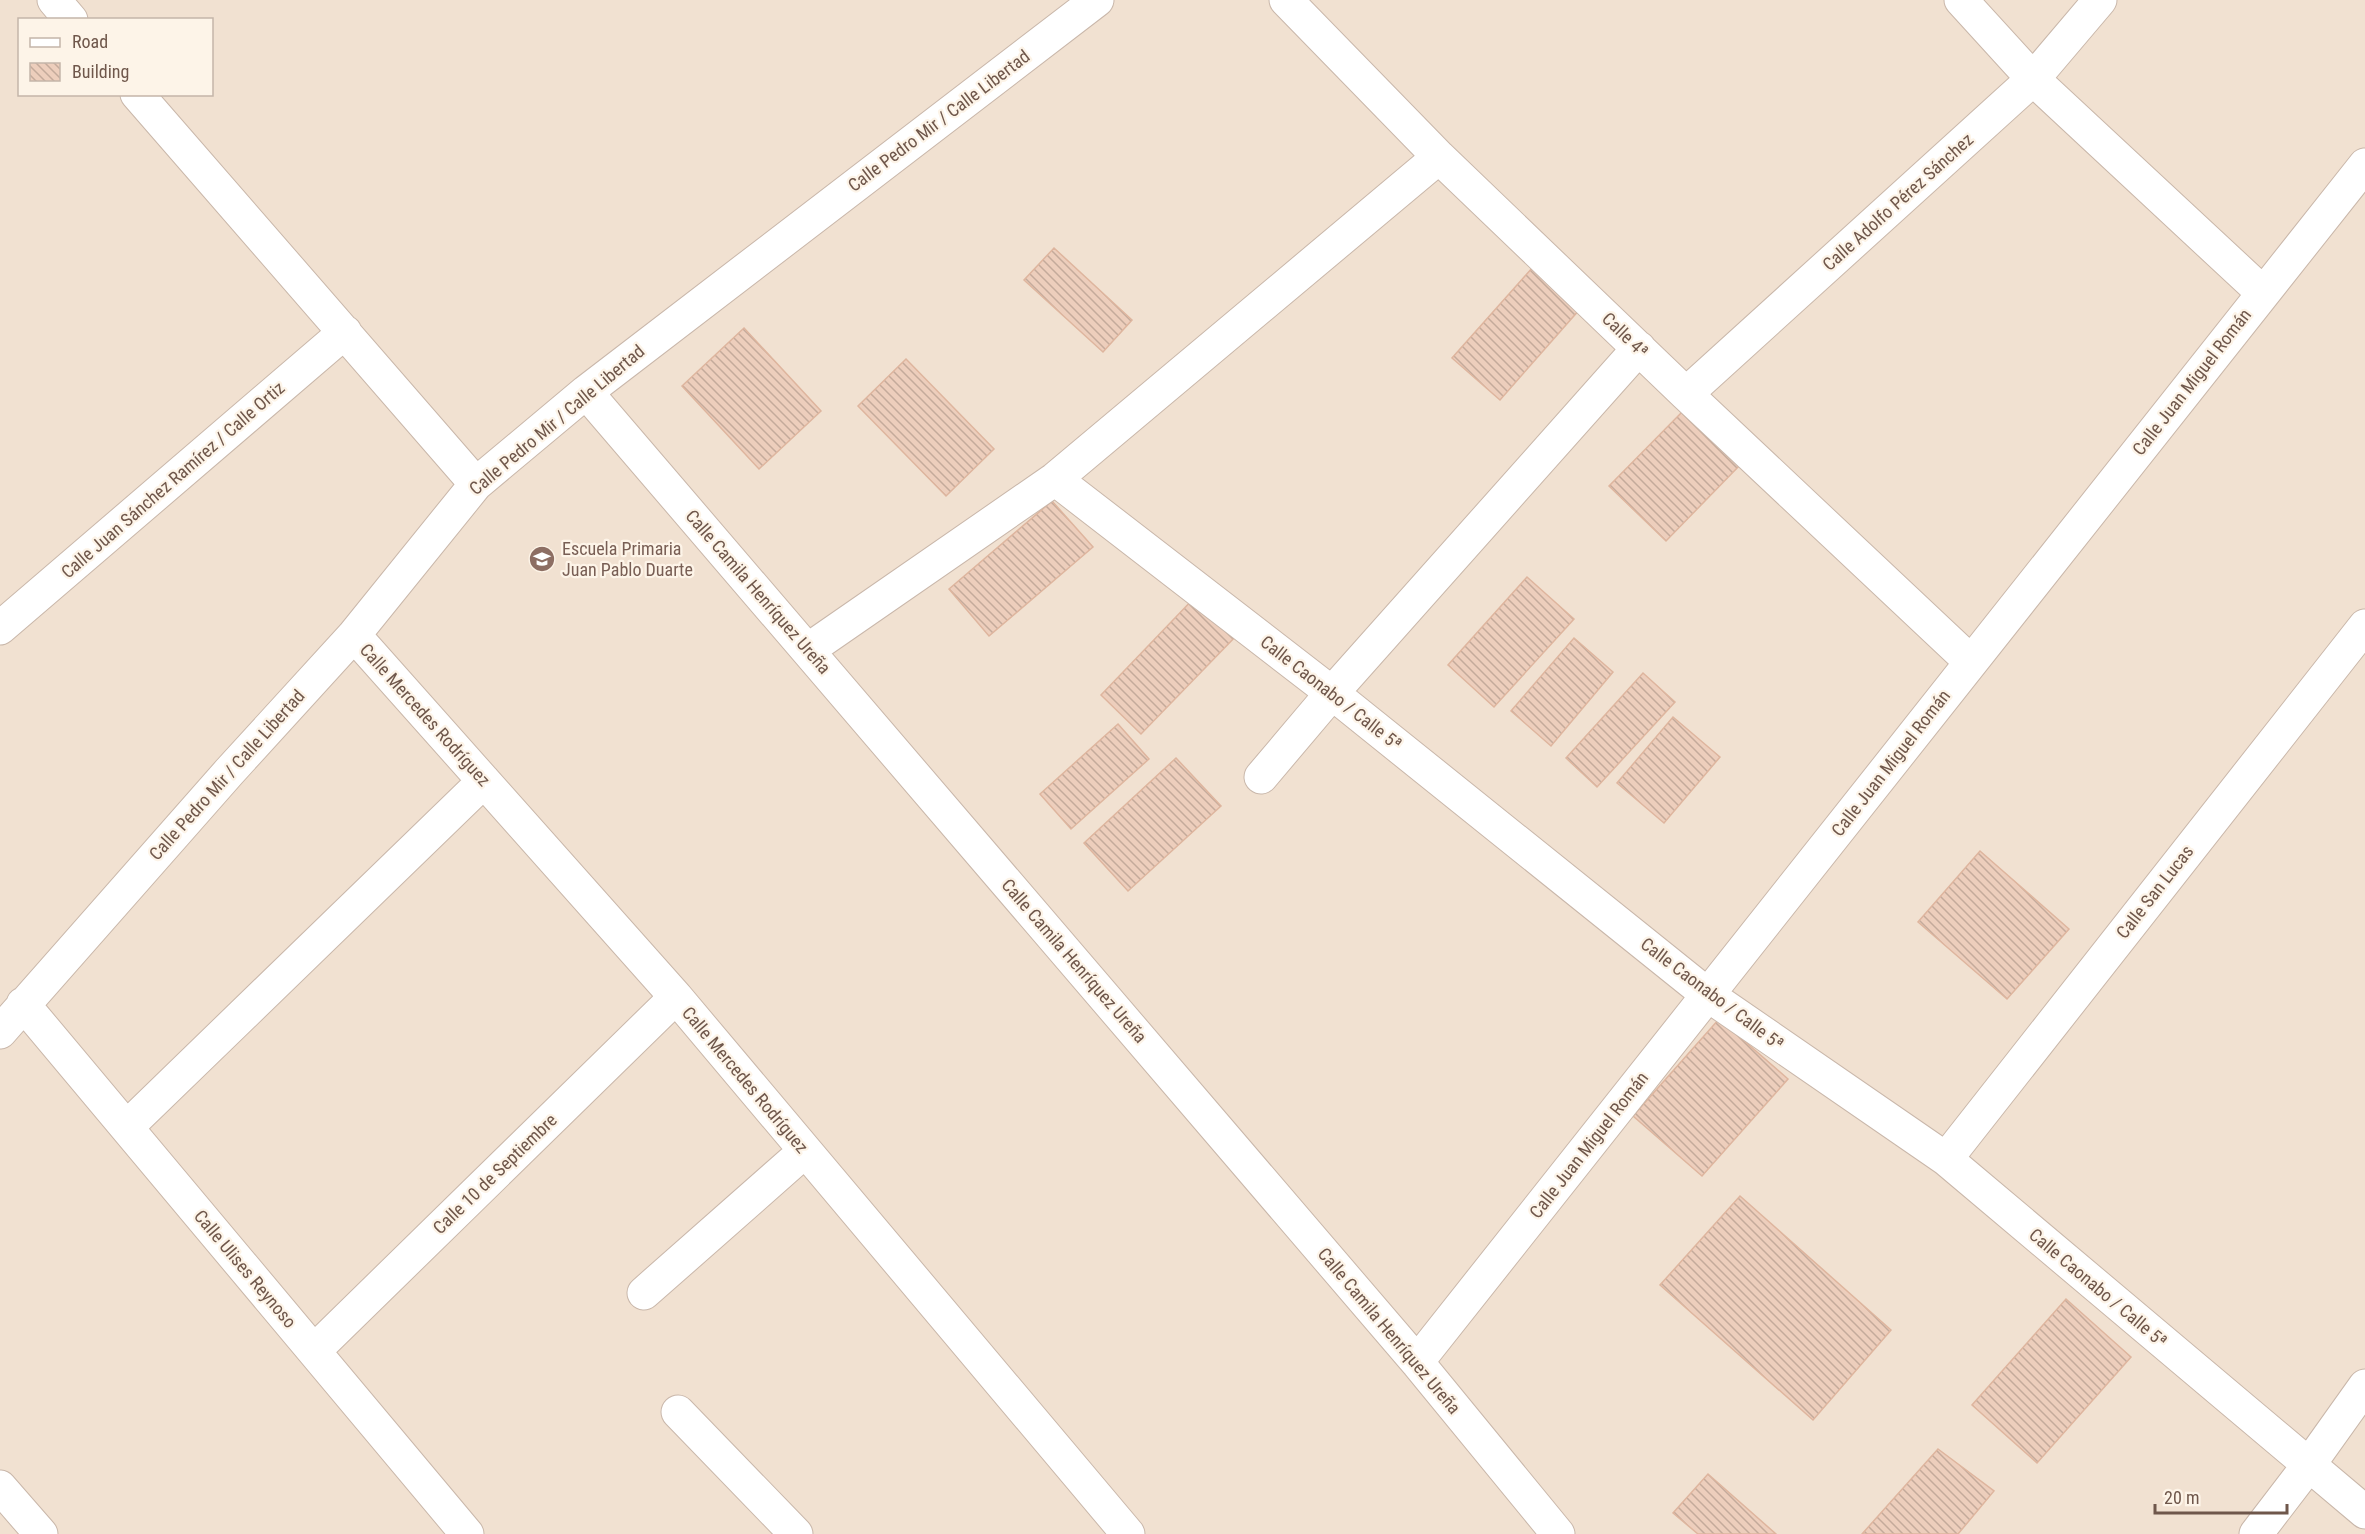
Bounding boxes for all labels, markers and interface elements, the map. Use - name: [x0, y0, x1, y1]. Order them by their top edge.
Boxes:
- legend: [18, 18, 213, 96]
- text: Road: [72, 31, 108, 52]
- street label: Calle Pedro Mir / Calle Libertad: [844, 45, 1034, 196]
- text: Building: [72, 61, 129, 82]
- street label: Calle Adolfo Pérez Sánchez: [1818, 128, 1977, 275]
- street label: Calle Juan Miguel Román: [2128, 304, 2255, 459]
- street label: Calle 4ª: [1598, 308, 1653, 362]
- street label: Calle Pedro Mir / Calle Libertad: [465, 340, 648, 499]
- street label: Calle Juan Sánchez Ramírez / Calle Ortiz: [57, 377, 289, 582]
- street label: Calle Camila Henríquez Ureña: [681, 505, 835, 678]
- place label: Escuela Primaria Juan Pablo Duarte: [562, 538, 693, 580]
- school or university icon: Escuela Primaria Juan Pablo Duarte: [527, 544, 557, 574]
- street label: Calle Caonabo / Calle 5ª: [1257, 631, 1406, 754]
- street label: Calle Mercedes Rodríguez: [356, 639, 495, 790]
- street label: Calle Pedro Mir / Calle Libertad: [145, 685, 309, 864]
- street label: Calle Juan Miguel Román: [1827, 685, 1954, 840]
- street label: Calle San Lucas: [2112, 841, 2198, 942]
- street label: Calle Camila Henríquez Ureña: [997, 874, 1151, 1047]
- street label: Calle Caonabo / Calle 5ª: [1637, 933, 1788, 1054]
- street label: Calle Mercedes Rodríguez: [678, 1002, 813, 1157]
- street label: Calle Juan Miguel Román: [1525, 1067, 1652, 1222]
- street label: Calle 10 de Septiembre: [428, 1109, 561, 1238]
- street label: Calle Ulises Reynoso: [190, 1205, 301, 1332]
- street label: Calle Caonabo / Calle 5ª: [2025, 1224, 2171, 1351]
- street label: Calle Camila Henríquez Ureña: [1314, 1243, 1465, 1418]
- scale bar: [2155, 1477, 2287, 1515]
- text: 20 m: [2164, 1487, 2199, 1508]

